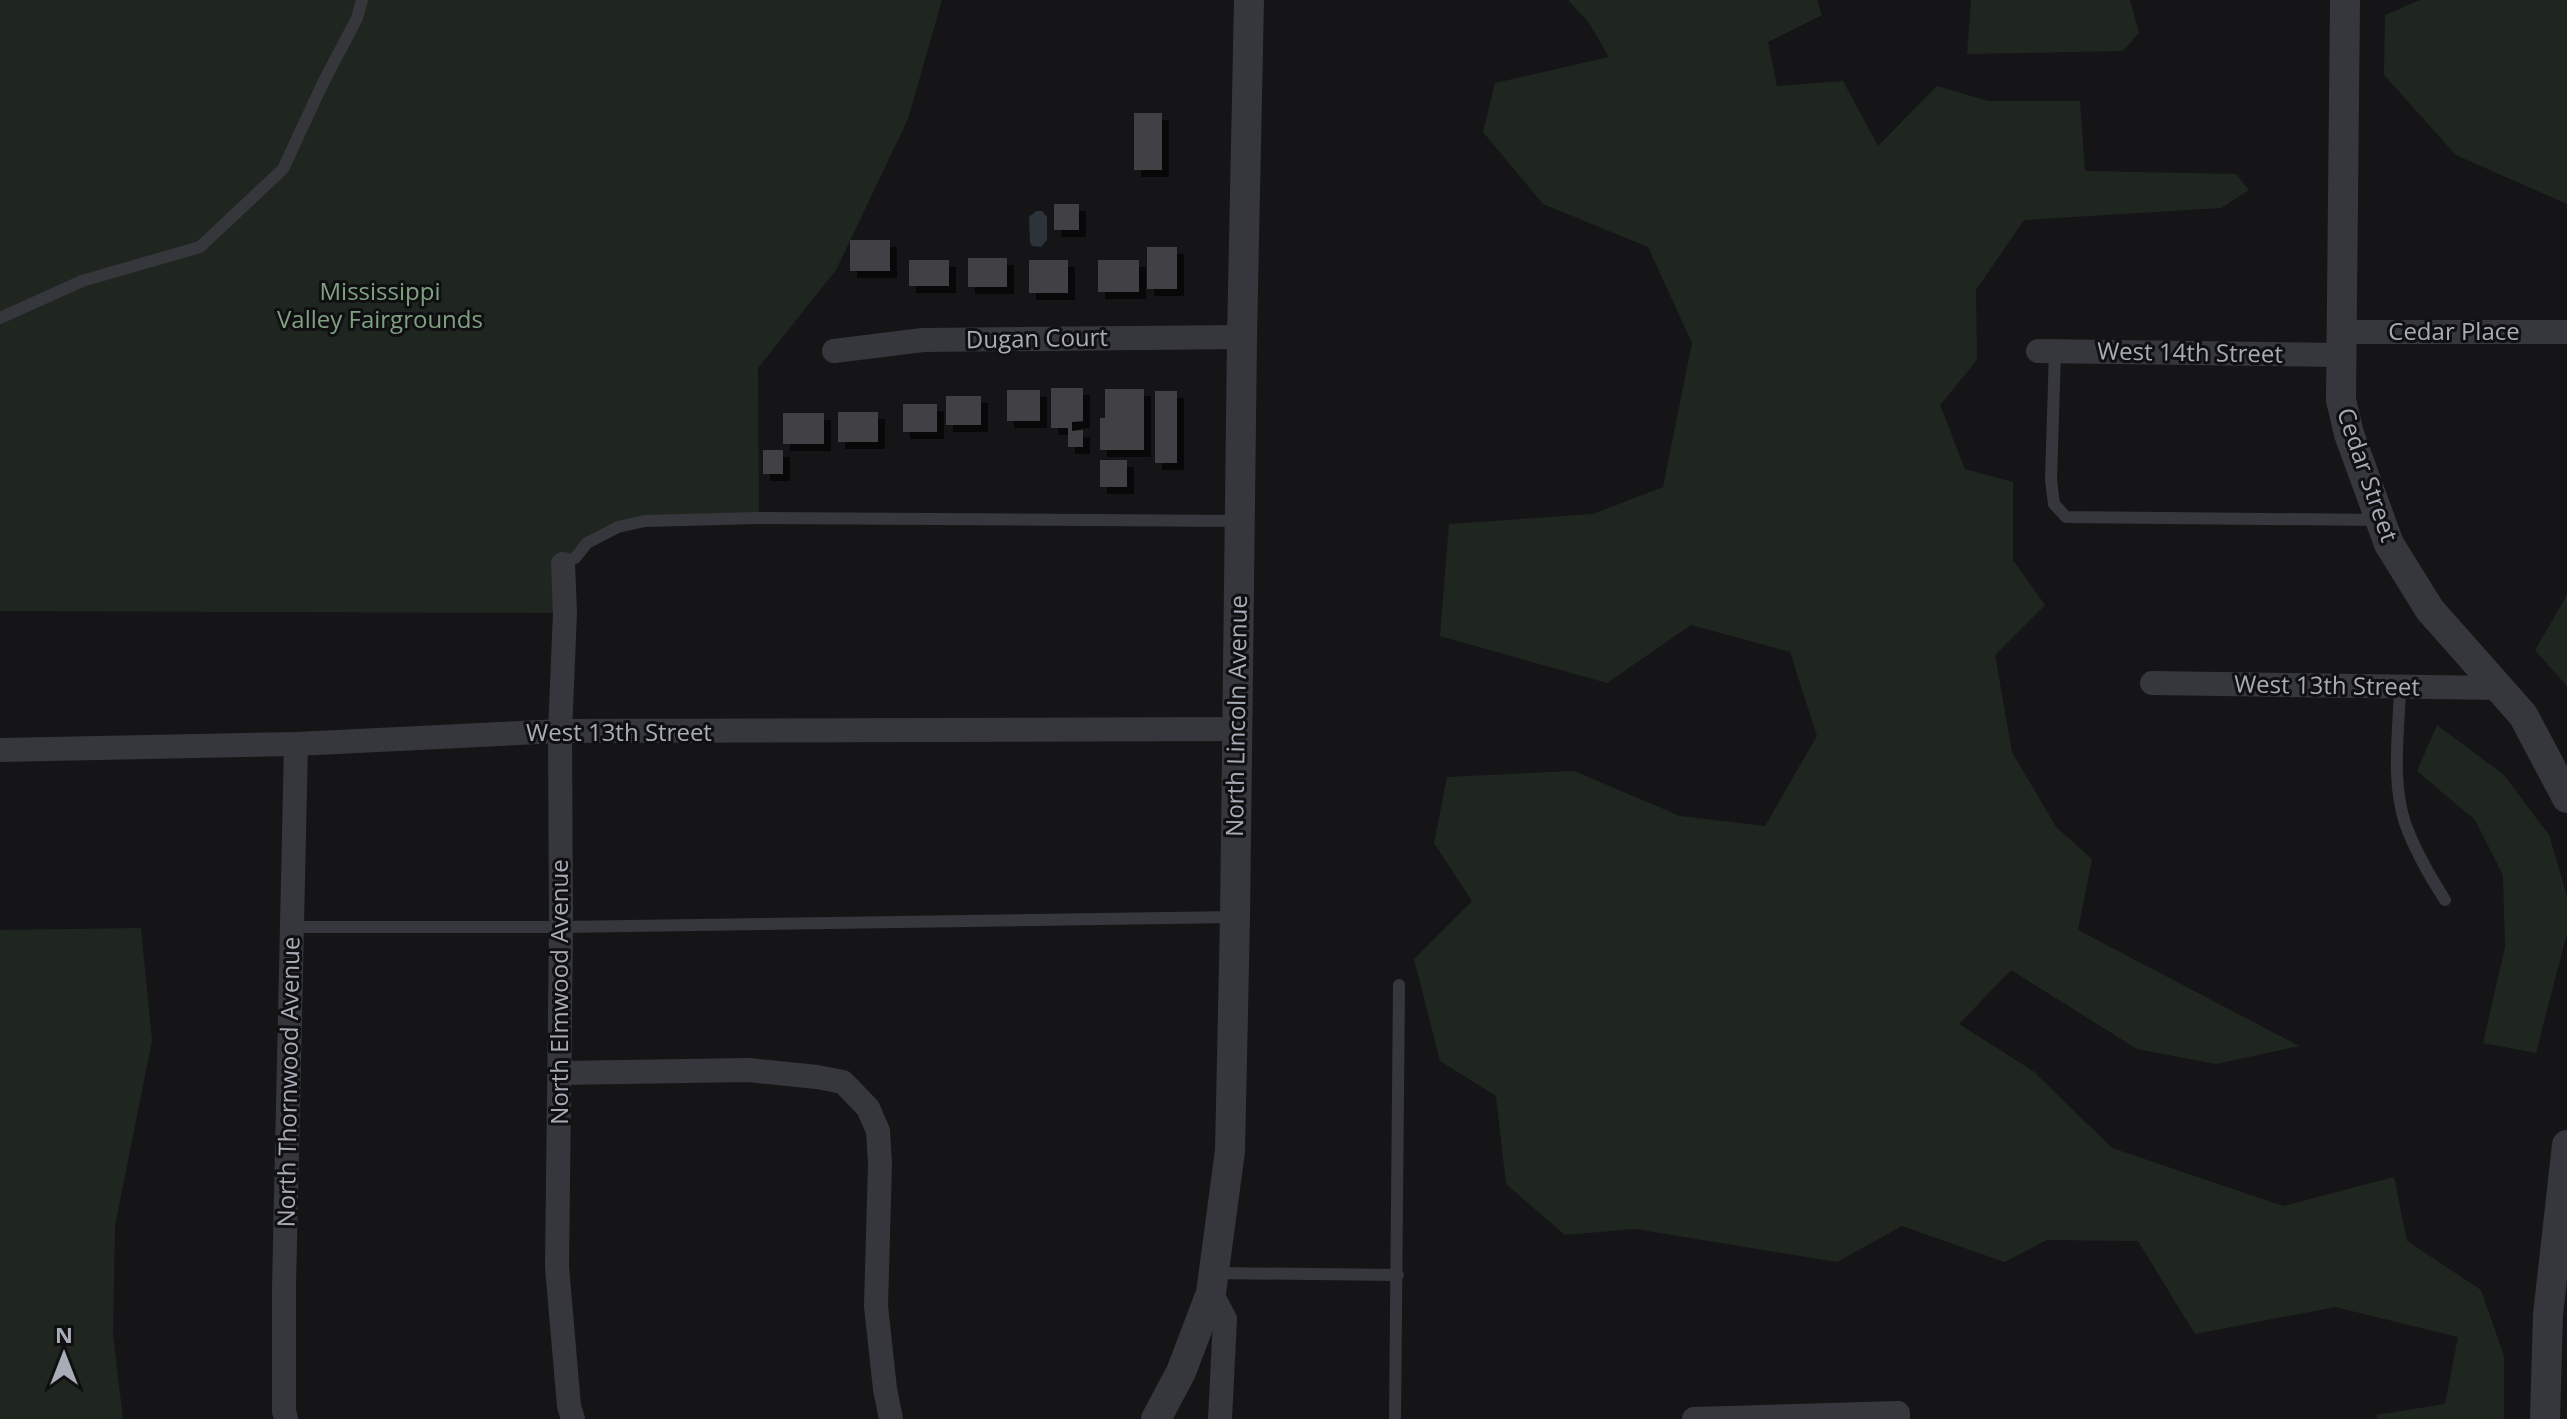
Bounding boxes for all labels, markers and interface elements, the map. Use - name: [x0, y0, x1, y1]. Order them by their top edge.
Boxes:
- park label: Mississippi Valley Fairgrounds: [277, 274, 483, 335]
- street label: Cedar Place: [2388, 314, 2520, 347]
- street label: Dugan Court: [966, 320, 1108, 355]
- street label: West 14th Street: [2097, 333, 2283, 370]
- street label: Cedar Street: [2330, 403, 2407, 546]
- street label: North Lincoln Avenue: [1217, 595, 1254, 837]
- street label: West 13th Street: [2234, 666, 2420, 703]
- street label: West 13th Street: [526, 715, 712, 748]
- street label: North Elmwood Avenue: [542, 859, 575, 1125]
- street label: North Thornwood Avenue: [268, 936, 307, 1228]
- north arrow: [24, 1315, 104, 1395]
- text: N: [55, 1319, 73, 1349]

